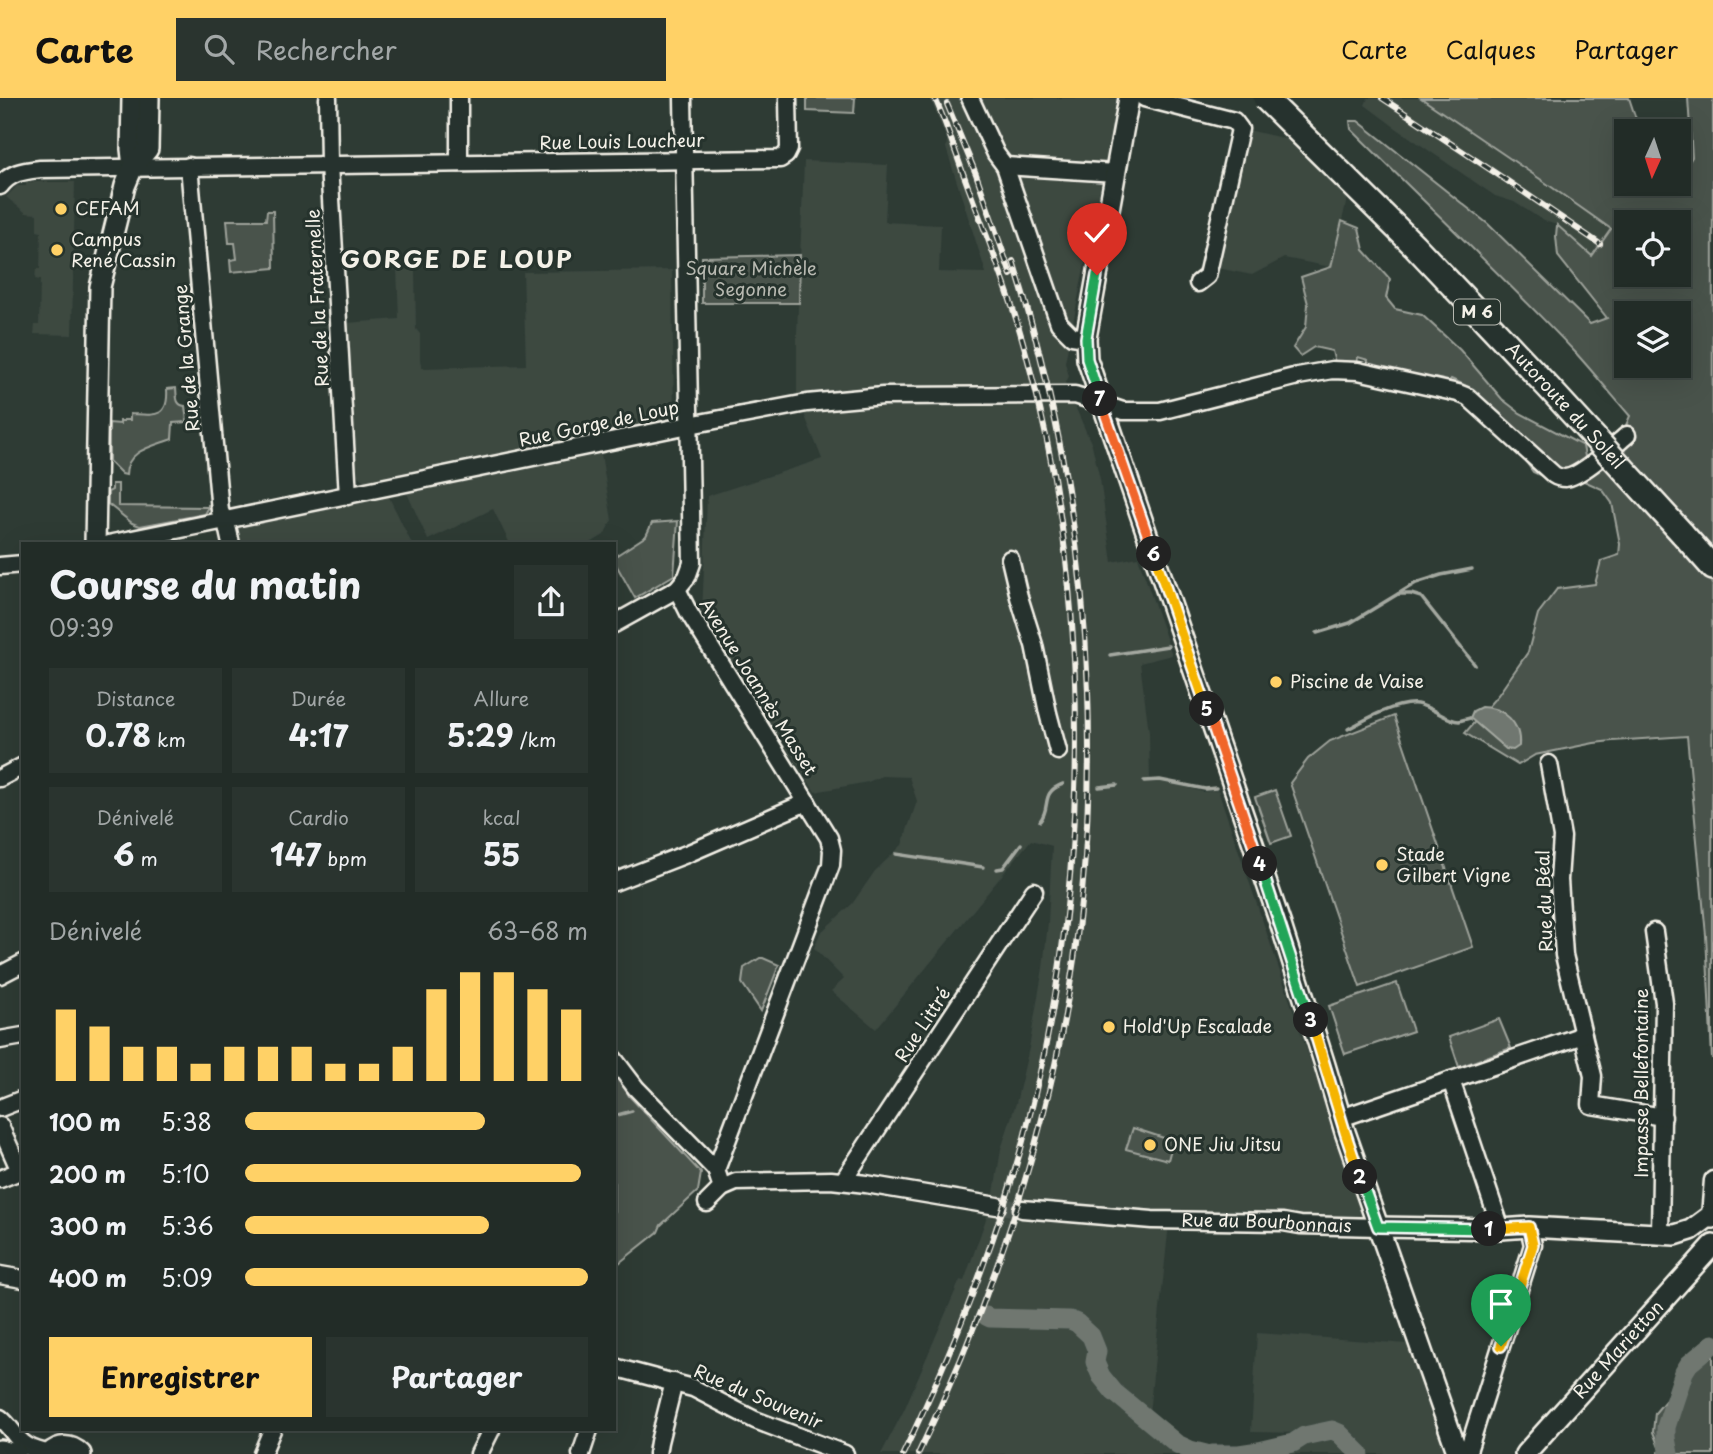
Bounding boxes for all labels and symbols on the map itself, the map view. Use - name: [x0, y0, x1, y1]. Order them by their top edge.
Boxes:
- north arrow: [1614, 119, 1690, 196]
- street label: Rue Louis Loucheur: [539, 126, 705, 155]
- place label: CEFAM: [75, 194, 140, 221]
- marker: CEFAM: [53, 201, 69, 217]
- pin: [1067, 203, 1127, 275]
- street label: Rue de la Fraternelle: [298, 208, 335, 388]
- place label: Campus René Cassin: [71, 225, 176, 273]
- district label: GORGE DE LOUP: [340, 240, 574, 276]
- marker: Campus René Cassin: [49, 242, 65, 258]
- park label: Square Michèle Segonne: [685, 254, 817, 302]
- street label: Rue de la Grange: [166, 283, 205, 433]
- road number: M 6: [1454, 300, 1500, 325]
- street label: Autoroute du Soleil: [1500, 335, 1632, 475]
- pin: 7: [1082, 382, 1118, 416]
- street label: Rue Gorge de Loup: [516, 392, 681, 453]
- pin: 6: [1136, 536, 1172, 572]
- street label: Avenue Joannès Masset: [694, 592, 825, 780]
- place label: Piscine de Vaise: [1290, 667, 1424, 694]
- marker: Piscine de Vaise: [1268, 674, 1284, 690]
- pin: 5: [1190, 692, 1224, 726]
- place label: Stade Gilbert Vigne: [1396, 840, 1511, 888]
- pin: 4: [1242, 846, 1278, 882]
- street label: Rue du Béal: [1528, 850, 1559, 953]
- marker: Stade Gilbert Vigne: [1374, 857, 1390, 873]
- street label: Rue Littré: [887, 981, 956, 1067]
- street label: Impasse Bellefontaine: [1627, 988, 1654, 1178]
- pin: 3: [1294, 1002, 1328, 1038]
- place label: Hold'Up Escalade: [1123, 1012, 1272, 1039]
- marker: Hold'Up Escalade: [1101, 1019, 1117, 1035]
- place label: ONE Jiu Jitsu: [1164, 1130, 1281, 1157]
- marker: ONE Jiu Jitsu: [1142, 1137, 1158, 1153]
- pin: 2: [1342, 1160, 1378, 1194]
- street label: Rue du Bourbonnais: [1181, 1205, 1352, 1238]
- pin: 1: [1472, 1212, 1506, 1246]
- pin: [1471, 1274, 1531, 1346]
- street label: Rue Marietton: [1566, 1294, 1669, 1404]
- street label: Rue du Souvenir: [690, 1356, 828, 1435]

